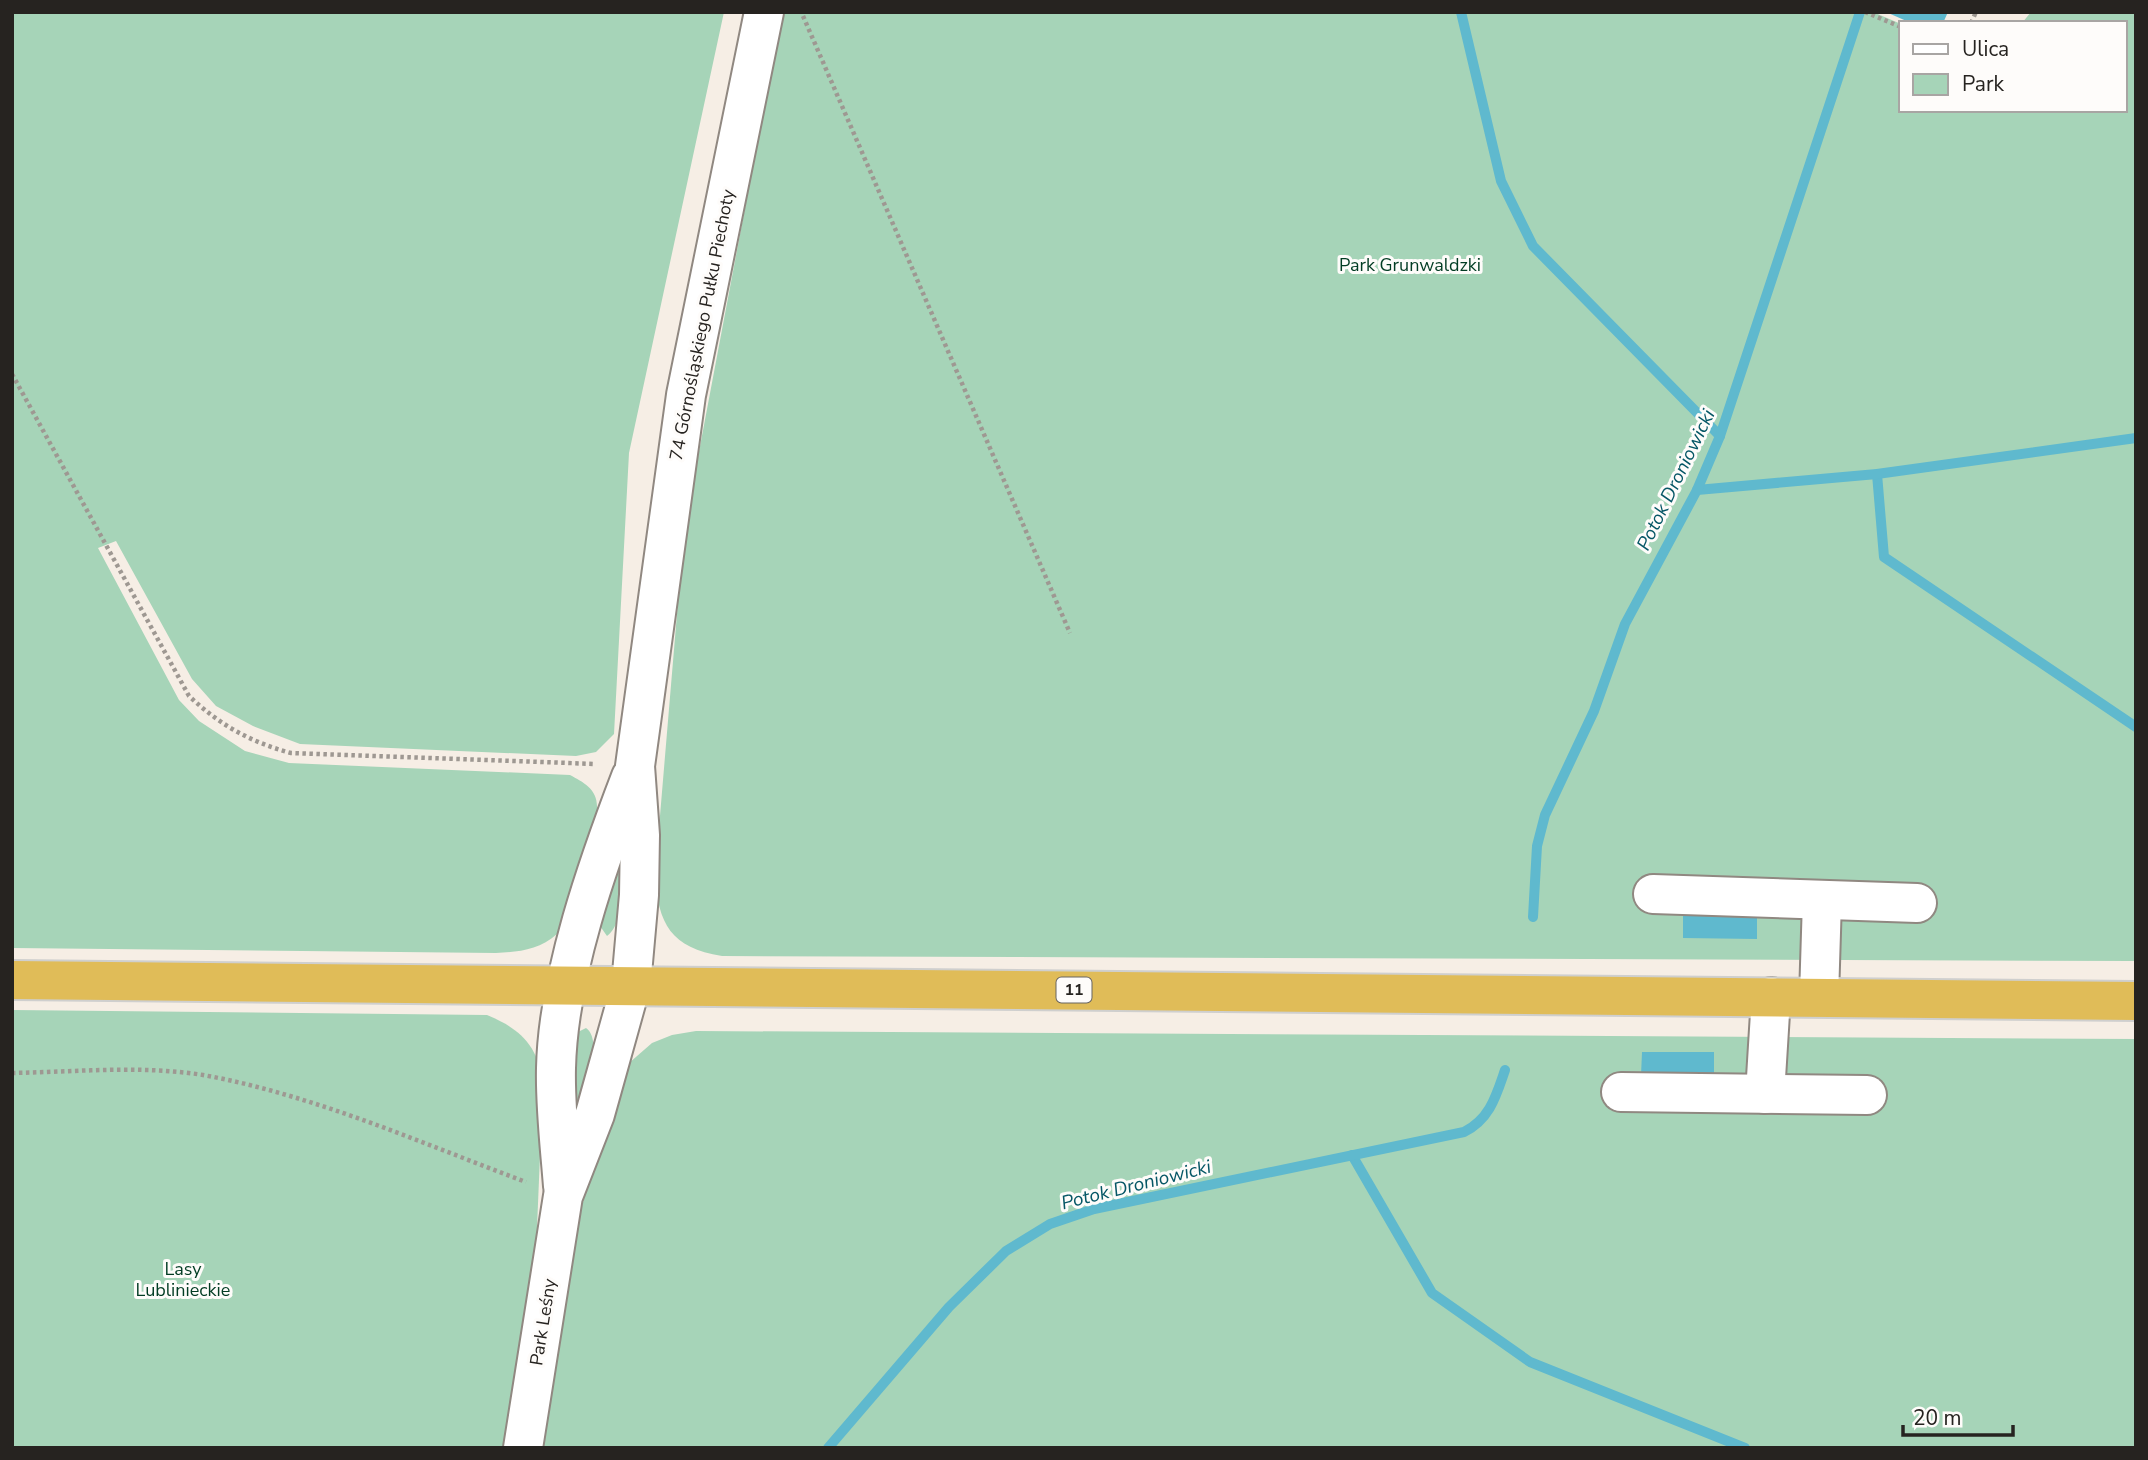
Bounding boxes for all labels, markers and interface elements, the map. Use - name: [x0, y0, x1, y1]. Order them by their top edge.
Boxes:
- legend: [1899, 21, 2127, 112]
- text: Ulica: [1962, 35, 2009, 63]
- text: Park: [1962, 70, 2004, 98]
- street label: 74 Górnośląskiego Pułku Piechoty: [664, 187, 740, 463]
- park label: Park Grunwaldzki: [1339, 253, 1481, 277]
- water label: Potok Droniowicki: [1631, 405, 1722, 555]
- road number: 11: [1056, 978, 1092, 1002]
- water label: Potok Droniowicki: [1058, 1154, 1214, 1216]
- park label: Lasy Lublinieckie: [136, 1257, 230, 1302]
- street label: Park Leśny: [524, 1276, 562, 1367]
- scale bar: [1903, 1394, 2013, 1438]
- text: 20 m: [1913, 1404, 1962, 1432]

